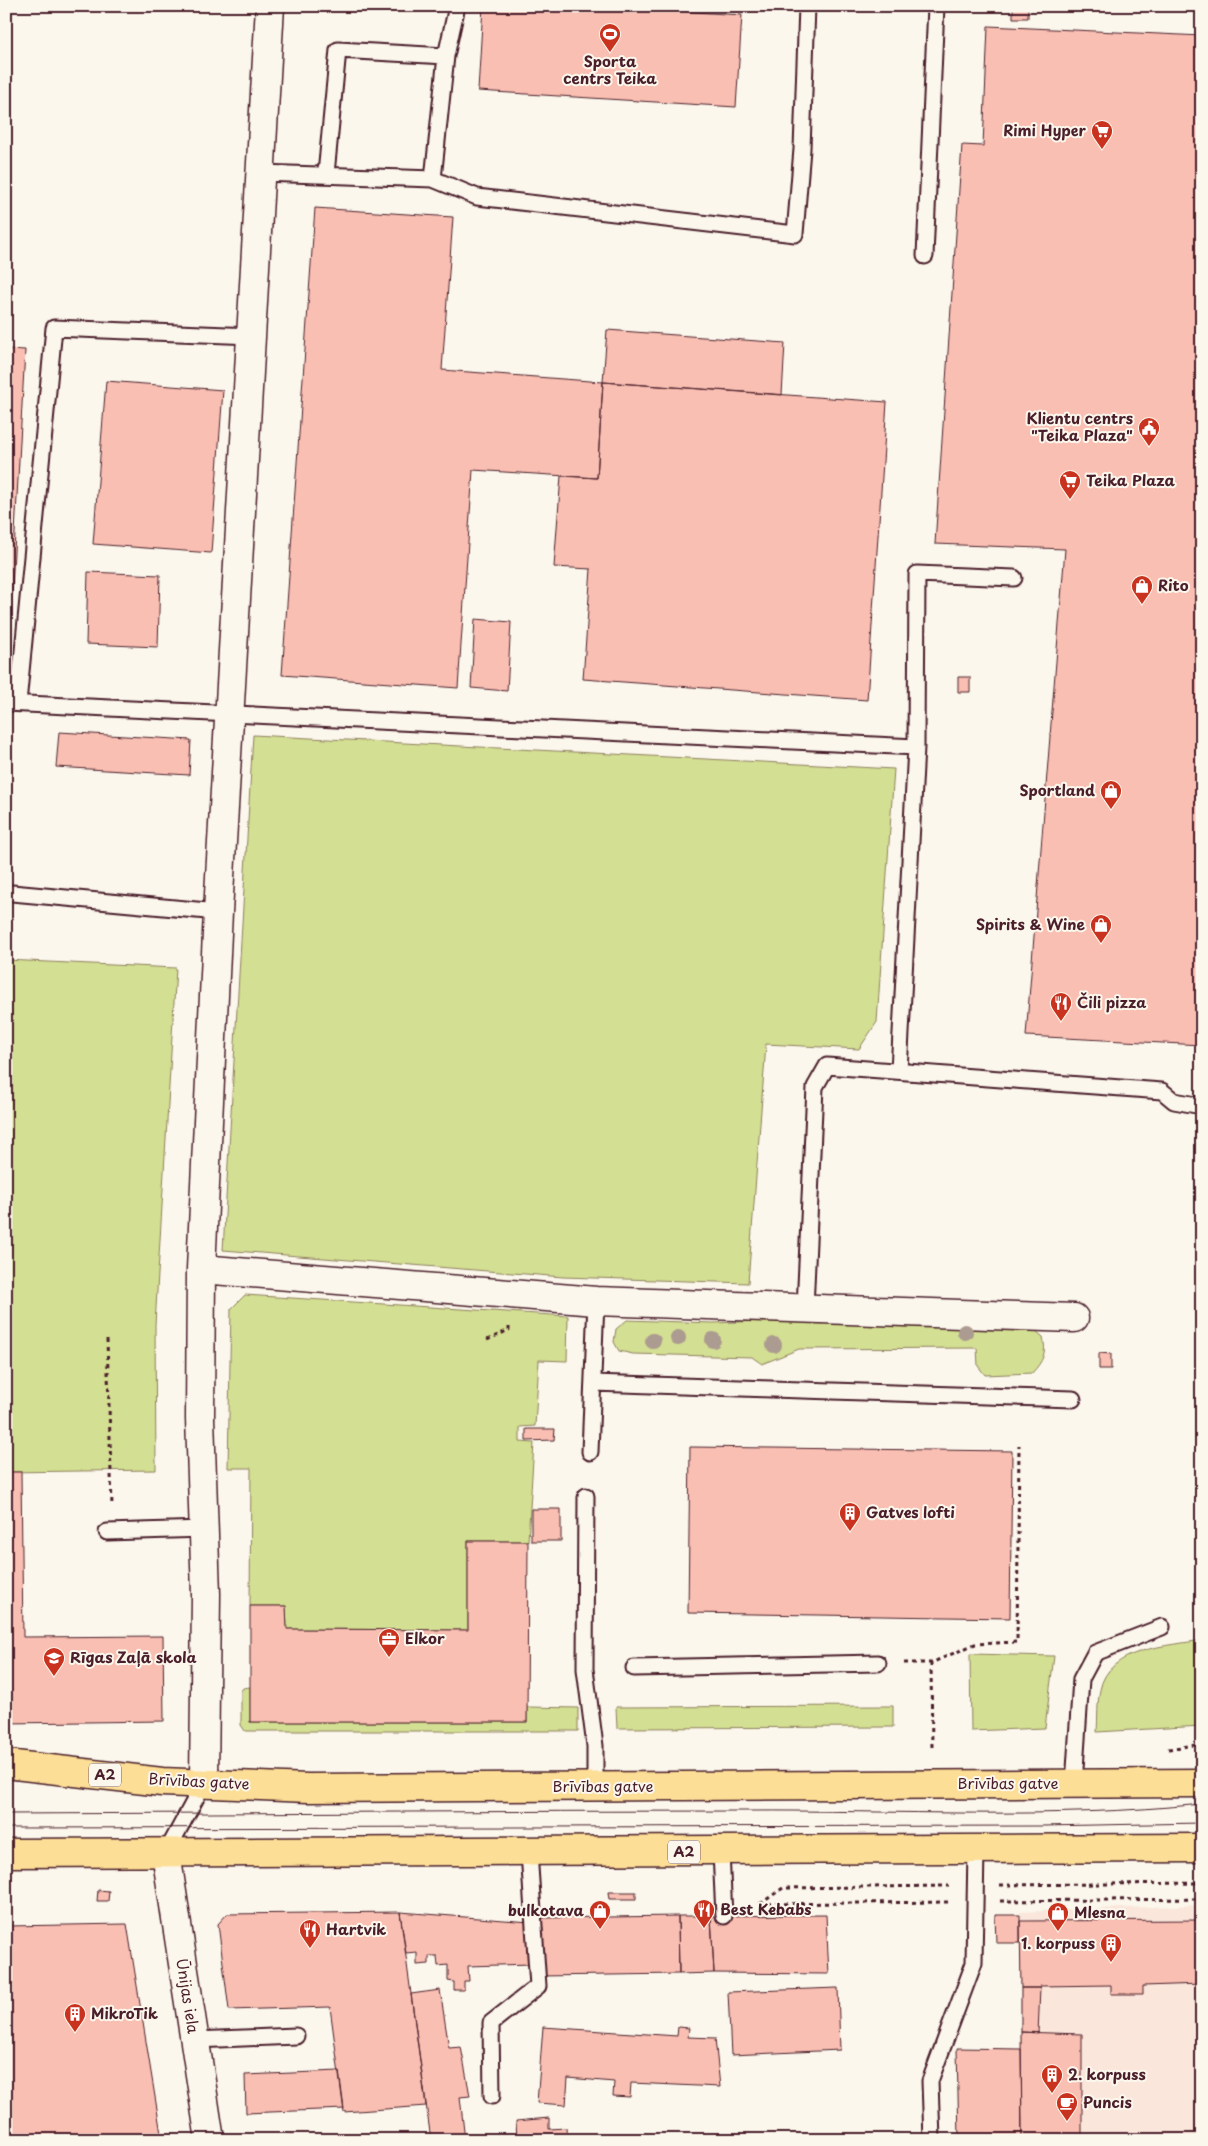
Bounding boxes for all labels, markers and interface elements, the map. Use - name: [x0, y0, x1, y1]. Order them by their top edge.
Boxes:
- sports icon: Sporta centrs Teika: [598, 22, 622, 53]
- place label: Sporta centrs Teika: [563, 49, 657, 89]
- place label: Rimi Hyper: [1003, 118, 1087, 141]
- supermarket icon: Rimi Hyper: [1090, 119, 1114, 150]
- place label: Klientu centrs "Teika Plaza": [1026, 406, 1133, 446]
- public building icon: Klientu centrs "Teika Plaza": [1137, 416, 1161, 447]
- place label: Teika Plaza: [1086, 468, 1175, 491]
- supermarket icon: Teika Plaza: [1058, 469, 1082, 500]
- place label: Rito: [1158, 573, 1189, 596]
- shop icon: Rito: [1130, 574, 1154, 605]
- place label: Sportland: [1019, 778, 1095, 801]
- shop icon: Sportland: [1099, 779, 1123, 810]
- place label: Spirits & Wine: [976, 912, 1086, 935]
- shop icon: Spirits & Wine: [1089, 913, 1113, 944]
- place label: Čili pizza: [1077, 990, 1146, 1013]
- restaurant icon: Čili pizza: [1049, 991, 1073, 1022]
- place label: Gatves lofti: [866, 1500, 955, 1523]
- building icon: Gatves lofti: [838, 1501, 862, 1532]
- place label: Elkor: [405, 1626, 445, 1649]
- office icon: Elkor: [377, 1627, 401, 1658]
- place label: Rīgas Zaļā skola: [70, 1645, 197, 1668]
- school or university icon: Rīgas Zaļā skola: [42, 1646, 66, 1677]
- road number: A2: [89, 1764, 121, 1786]
- street label: Brīvības gatve: [148, 1766, 250, 1795]
- street label: Brīvības gatve: [958, 1771, 1059, 1794]
- street label: Brīvības gatve: [553, 1774, 654, 1797]
- road number: A2: [668, 1840, 700, 1864]
- place label: Best Kebabs: [720, 1897, 812, 1920]
- place label: bulkotava: [508, 1898, 585, 1921]
- restaurant icon: Best Kebabs: [692, 1898, 716, 1929]
- shop icon: bulkotava: [588, 1899, 612, 1930]
- place label: Mlesna: [1074, 1900, 1126, 1923]
- shop icon: Mlesna: [1046, 1901, 1070, 1932]
- place label: Hartvik: [326, 1917, 386, 1940]
- restaurant icon: Hartvik: [298, 1918, 322, 1949]
- place label: 1. korpuss: [1021, 1931, 1095, 1954]
- building icon: 1. korpuss: [1099, 1932, 1123, 1963]
- street label: Ūnijas iela: [171, 1957, 206, 2036]
- place label: MikroTik: [91, 2001, 158, 2024]
- building icon: MikroTik: [63, 2002, 87, 2033]
- place label: 2. korpuss: [1068, 2062, 1146, 2085]
- building icon: 2. korpuss: [1040, 2063, 1064, 2094]
- place label: Puncis: [1083, 2090, 1132, 2113]
- cafe icon: Puncis: [1055, 2091, 1079, 2122]

